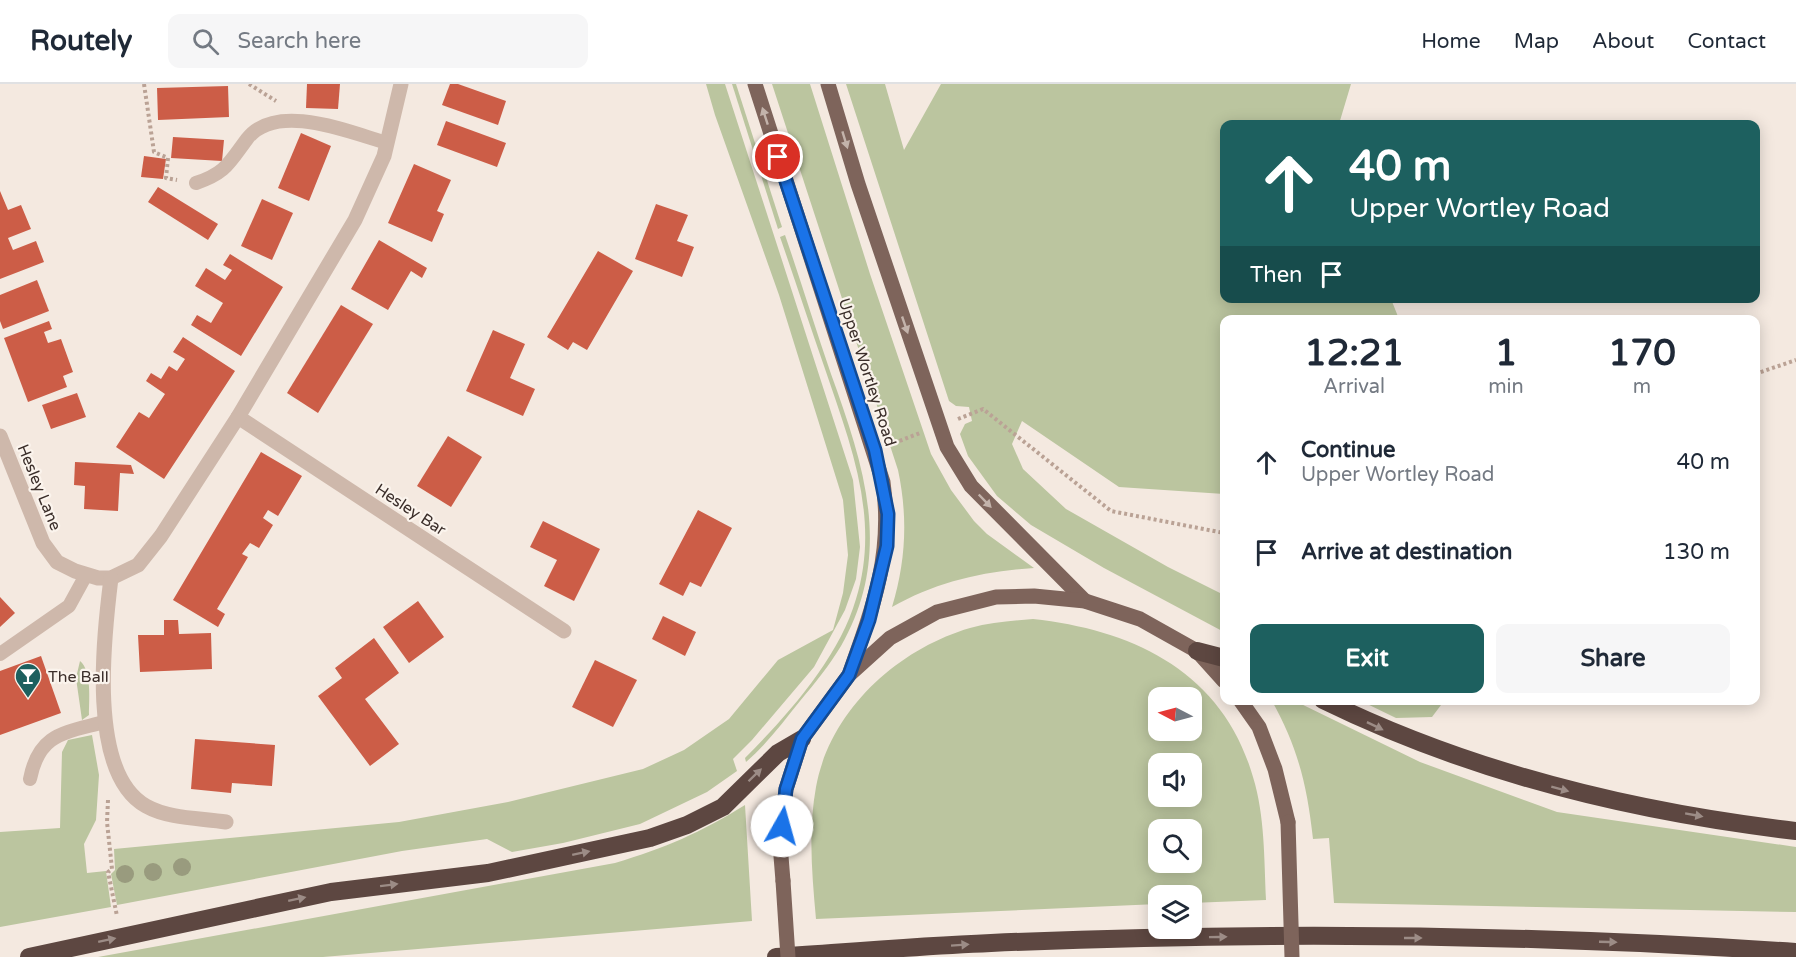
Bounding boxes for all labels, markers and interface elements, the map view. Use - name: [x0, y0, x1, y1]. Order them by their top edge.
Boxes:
- search box: [168, 14, 588, 68]
- text: Routely: [30, 24, 132, 58]
- icon: search: [189, 25, 222, 58]
- text: Search here: [237, 28, 361, 54]
- text: Home: [1421, 29, 1481, 54]
- text: Map: [1514, 29, 1559, 54]
- text: About: [1592, 29, 1654, 54]
- text: Contact: [1687, 29, 1766, 54]
- one-way arrow: [759, 107, 769, 125]
- pin: [752, 131, 803, 182]
- one-way arrow: [841, 131, 850, 149]
- icon: arrive: [761, 140, 794, 173]
- text: 40 m: [1349, 141, 1451, 192]
- icon: ahead: [1250, 144, 1328, 222]
- text: Upper Wortley Road: [1349, 192, 1610, 225]
- icon: arrive: [1315, 258, 1348, 291]
- text: Then: [1250, 262, 1303, 288]
- street label: Upper Wortley Road: [834, 296, 900, 449]
- one-way arrow: [901, 316, 910, 334]
- text: 12:21: [1304, 332, 1404, 375]
- text: 1: [1495, 332, 1517, 375]
- text: 170: [1608, 332, 1676, 375]
- text: Arrival: [1323, 375, 1385, 399]
- text: min: [1488, 375, 1524, 399]
- text: m: [1633, 375, 1651, 399]
- text: Continue: [1301, 437, 1396, 463]
- street label: Hesley Lane: [13, 441, 65, 533]
- icon: ahead: [1250, 446, 1283, 479]
- text: 40 m: [1676, 449, 1730, 475]
- text: Upper Wortley Road: [1301, 463, 1494, 487]
- street label: Hesley Bar: [371, 480, 450, 541]
- one-way arrow: [978, 493, 991, 508]
- icon: arrive: [1250, 536, 1283, 569]
- text: Arrive at destination: [1301, 539, 1512, 565]
- text: 130 m: [1663, 539, 1730, 565]
- button: Exit: [1250, 624, 1484, 693]
- button: Share: [1496, 624, 1730, 693]
- bar icon: The Ball: [13, 661, 43, 699]
- place label: The Ball: [48, 667, 109, 687]
- north arrow: [1148, 687, 1202, 741]
- map controls: [1148, 687, 1202, 939]
- one-way arrow: [1367, 721, 1384, 731]
- button: sound: [1148, 753, 1202, 807]
- one-way arrow: [748, 768, 763, 782]
- one-way arrow: [1551, 784, 1569, 794]
- position arrow: [750, 794, 814, 858]
- one-way arrow: [1685, 811, 1704, 820]
- button: search: [1148, 819, 1202, 873]
- one-way arrow: [572, 848, 591, 857]
- one-way arrow: [380, 880, 399, 890]
- button: layers: [1148, 885, 1202, 939]
- one-way arrow: [288, 894, 307, 903]
- one-way arrow: [1209, 932, 1228, 942]
- one-way arrow: [1404, 933, 1423, 943]
- one-way arrow: [98, 935, 117, 944]
- one-way arrow: [1598, 938, 1617, 947]
- one-way arrow: [951, 940, 970, 950]

